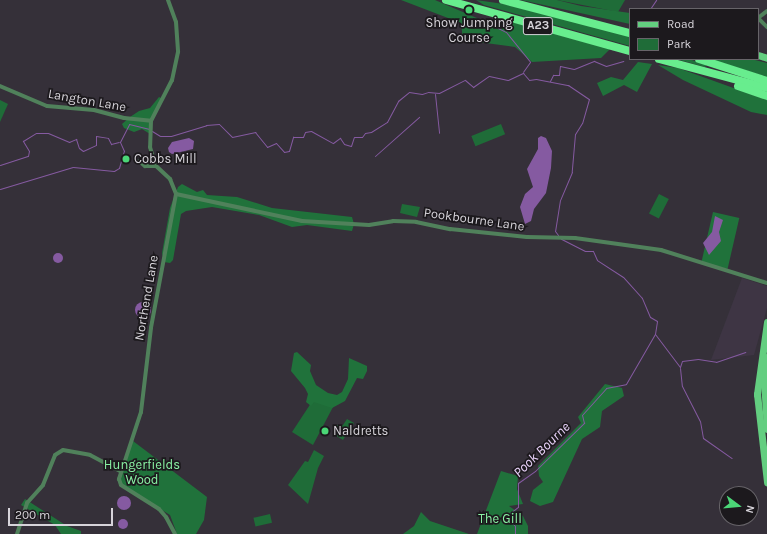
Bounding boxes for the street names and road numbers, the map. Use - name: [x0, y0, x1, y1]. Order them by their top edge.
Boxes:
- road number: A23: [522, 16, 554, 36]
- street label: Langton Lane: [47, 86, 127, 116]
- street label: Pookbourne Lane: [423, 205, 525, 235]
- street label: Northend Lane: [132, 254, 162, 342]

